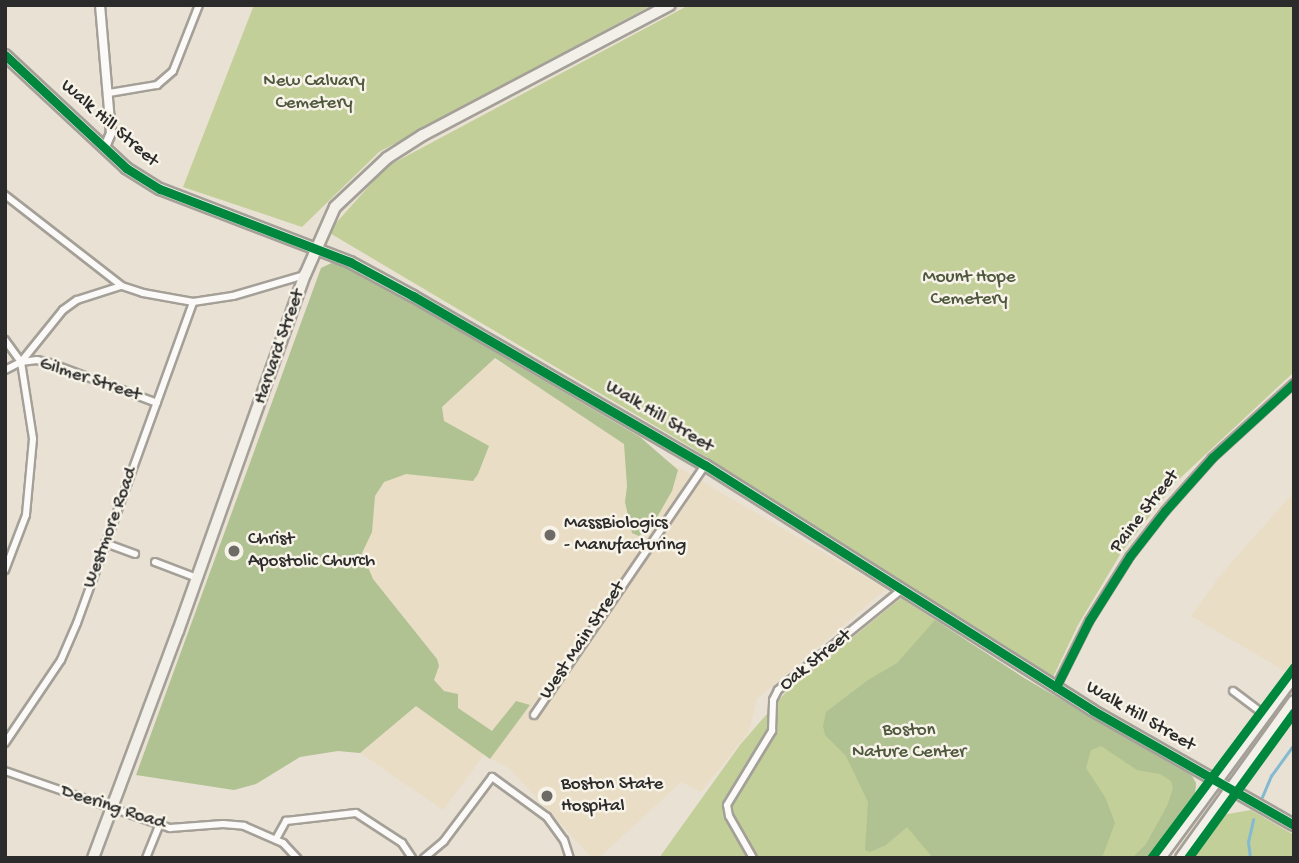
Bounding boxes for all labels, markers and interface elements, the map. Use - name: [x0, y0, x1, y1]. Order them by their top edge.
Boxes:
- park label: New Calvary Cemetery: [263, 71, 365, 115]
- street label: Walk Hill Street: [55, 75, 163, 173]
- park label: Mount Hope Cemetery: [922, 267, 1016, 311]
- street label: Harvard Street: [250, 287, 310, 407]
- street label: Gilmer Street: [36, 353, 144, 407]
- street label: Walk Hill Street: [601, 376, 717, 458]
- street label: Westmore Road: [79, 465, 143, 591]
- street label: Paine Street: [1105, 466, 1185, 558]
- place label: MassBiologics - Manufacturing: [564, 513, 686, 557]
- marker: MassBiologics - Manufacturing: [542, 527, 558, 543]
- place label: Christ Apostolic Church: [248, 529, 375, 573]
- marker: Christ Apostolic Church: [226, 543, 242, 559]
- street label: West Main Street: [535, 578, 631, 704]
- street label: Oak Street: [776, 625, 856, 697]
- street label: Walk Hill Street: [1081, 677, 1199, 757]
- park label: Boston Nature Center: [852, 720, 966, 764]
- place label: Boston State Hospital: [561, 774, 663, 818]
- street label: Deering Road: [58, 780, 168, 836]
- marker: Boston State Hospital: [539, 788, 555, 804]

